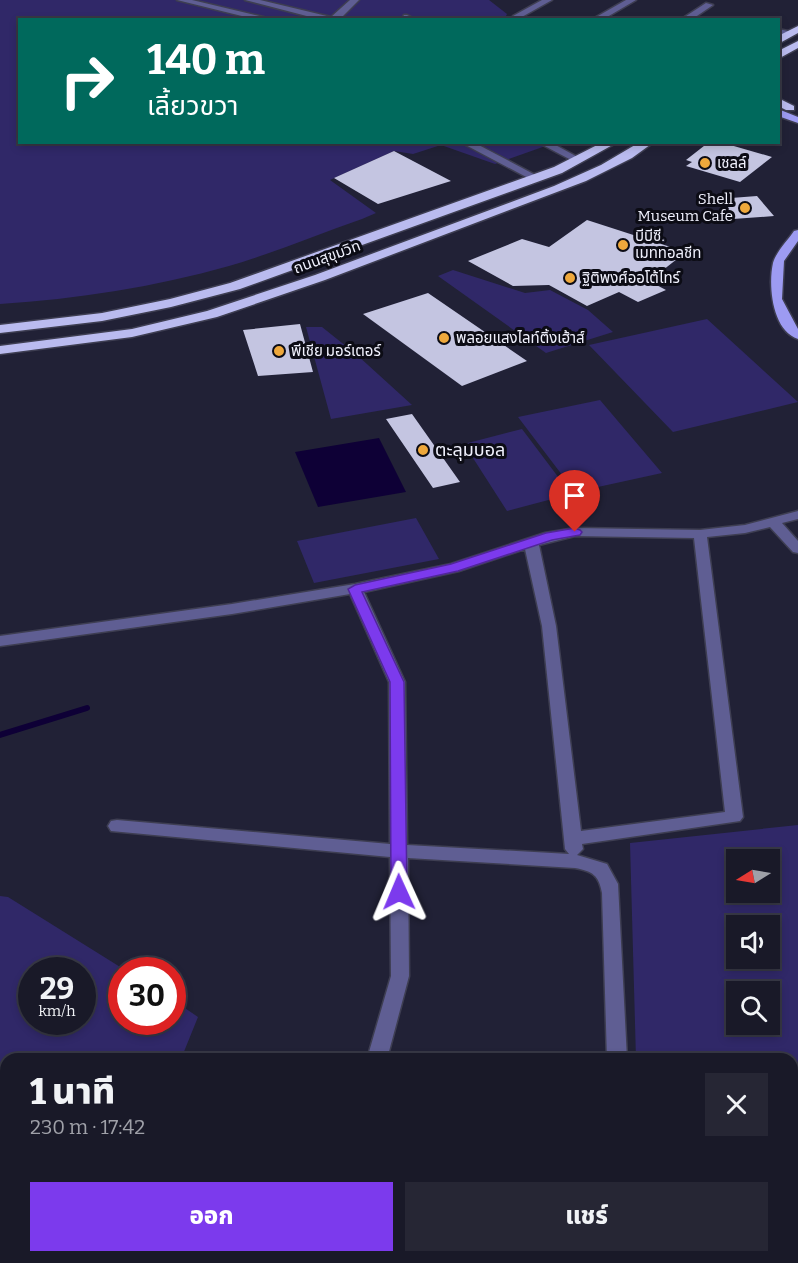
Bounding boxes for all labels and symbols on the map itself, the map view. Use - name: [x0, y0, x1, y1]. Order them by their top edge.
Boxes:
- place label: เชลล์: [717, 154, 747, 172]
- marker: เชลล์: [698, 156, 712, 170]
- place label: Shell Museum Cafe: [638, 190, 733, 225]
- marker: Shell Museum Cafe: [738, 201, 752, 215]
- place label: บีบีซี. เมททอลชีท: [635, 227, 701, 262]
- street label: ถนนสุขุมวิท: [291, 237, 363, 277]
- marker: บีบีซี. เมททอลชีท: [616, 238, 630, 252]
- place label: ฐิติพงศ์ออโต้ไทร์: [582, 269, 681, 287]
- marker: ฐิติพงศ์ออโต้ไทร์: [563, 271, 577, 285]
- place label: พลอยแสงไลท์ติ้งเฮ้าส์: [456, 328, 585, 347]
- marker: พลอยแสงไลท์ติ้งเฮ้าส์: [437, 331, 451, 345]
- place label: พีเชีย มอร์เตอร์: [291, 342, 381, 360]
- marker: พีเชีย มอร์เตอร์: [272, 344, 286, 358]
- place label: ตะลุมบอล: [435, 439, 505, 461]
- marker: ตะลุมบอล: [416, 443, 430, 457]
- pin: [549, 470, 600, 532]
- north arrow: [726, 849, 780, 903]
- position arrow: [367, 860, 431, 924]
- speed limit sign: 30: [108, 957, 186, 1035]

